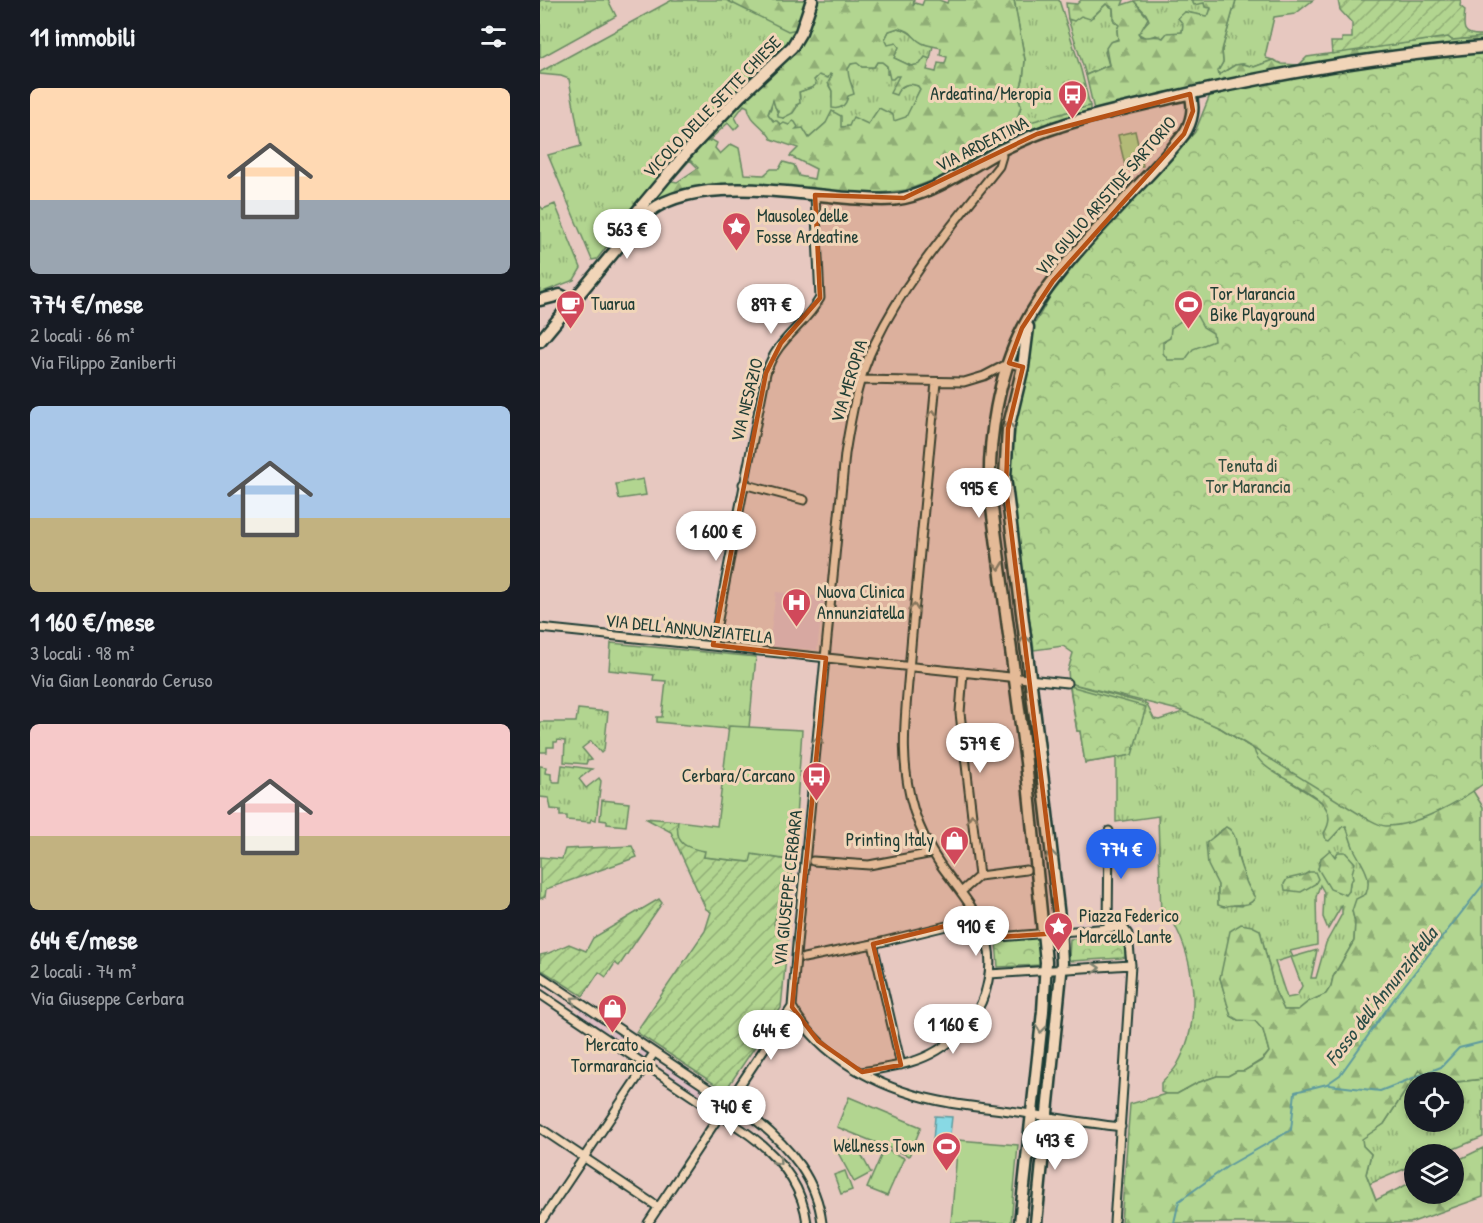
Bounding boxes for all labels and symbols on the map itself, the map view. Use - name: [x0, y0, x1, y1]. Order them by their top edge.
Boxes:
- street label: VICOLO DELLE SETTE CHIESE: [637, 30, 786, 183]
- bus stop icon: Ardeatina/Meropia: [1056, 78, 1088, 120]
- place label: Ardeatina/Meropia: [930, 81, 1051, 106]
- street label: VIA ARDEATINA: [931, 109, 1032, 178]
- street label: VIA GIULIO ARISTIDE SARTORIO: [1029, 111, 1182, 281]
- place label: Mausoleo delle Fosse Ardeatine: [756, 203, 859, 249]
- pin: 563 €: [585, 209, 669, 260]
- place icon: Mausoleo delle Fosse Ardeatine: [720, 210, 752, 252]
- place label: Tor Marancia Bike Playground: [1210, 281, 1315, 327]
- pin: 897 €: [729, 284, 813, 335]
- cafe icon: Tuarua: [554, 288, 586, 330]
- sports icon: Tor Marancia Bike Playground: [1173, 288, 1205, 330]
- place label: Tuarua: [591, 291, 635, 316]
- street label: VIA MEROPIA: [824, 336, 873, 426]
- street label: VIA NESAZIO: [724, 356, 769, 444]
- one-way arrow: [926, 409, 939, 418]
- one-way arrow: [1002, 420, 1015, 430]
- park label: Tenuta di Tor Marancia: [1206, 453, 1290, 499]
- pin: 995 €: [937, 468, 1021, 519]
- pin: 1 600 €: [661, 511, 771, 562]
- one-way arrow: [993, 562, 1005, 571]
- place label: Nuova Clinica Annunziatella: [817, 579, 904, 625]
- hospital icon: Nuova Clinica Annunziatella: [780, 586, 812, 628]
- one-way arrow: [908, 603, 920, 613]
- street label: VIA DELL'ANNUNZIATELLA: [604, 607, 774, 650]
- one-way arrow: [1019, 635, 1032, 644]
- pin: 579 €: [938, 723, 1022, 774]
- one-way arrow: [811, 735, 823, 744]
- bus stop icon: Cerbara/Carcano: [800, 760, 832, 802]
- place label: Cerbara/Carcano: [682, 763, 795, 788]
- street label: VIA GIUSEPPE CERBARA: [767, 809, 808, 967]
- one-way arrow: [967, 813, 979, 822]
- shop icon: Printing Italy: [939, 824, 971, 866]
- place label: Printing Italy: [846, 827, 934, 852]
- pin: 774 €: [1079, 829, 1163, 880]
- one-way arrow: [1046, 849, 1058, 858]
- place label: Piazza Federico Marcello Lante: [1079, 903, 1179, 949]
- pin: 910 €: [934, 906, 1018, 957]
- place icon: Piazza Federico Marcello Lante: [1042, 910, 1074, 952]
- water label: Fosso dell'Annunziatella: [1318, 919, 1444, 1070]
- one-way arrow: [1092, 961, 1101, 974]
- shop icon: Mercato Tormarancia: [596, 992, 628, 1034]
- one-way arrow: [571, 995, 581, 1007]
- pin: 1 160 €: [898, 1004, 1008, 1055]
- pin: 644 €: [729, 1010, 813, 1061]
- one-way arrow: [1035, 1024, 1048, 1033]
- place label: Mercato Tormarancia: [571, 1032, 653, 1078]
- pin: 740 €: [689, 1086, 773, 1137]
- pin: 493 €: [1013, 1120, 1097, 1171]
- sports icon: Wellness Town: [930, 1130, 962, 1172]
- place label: Wellness Town: [834, 1133, 925, 1158]
- one-way arrow: [771, 1154, 782, 1165]

